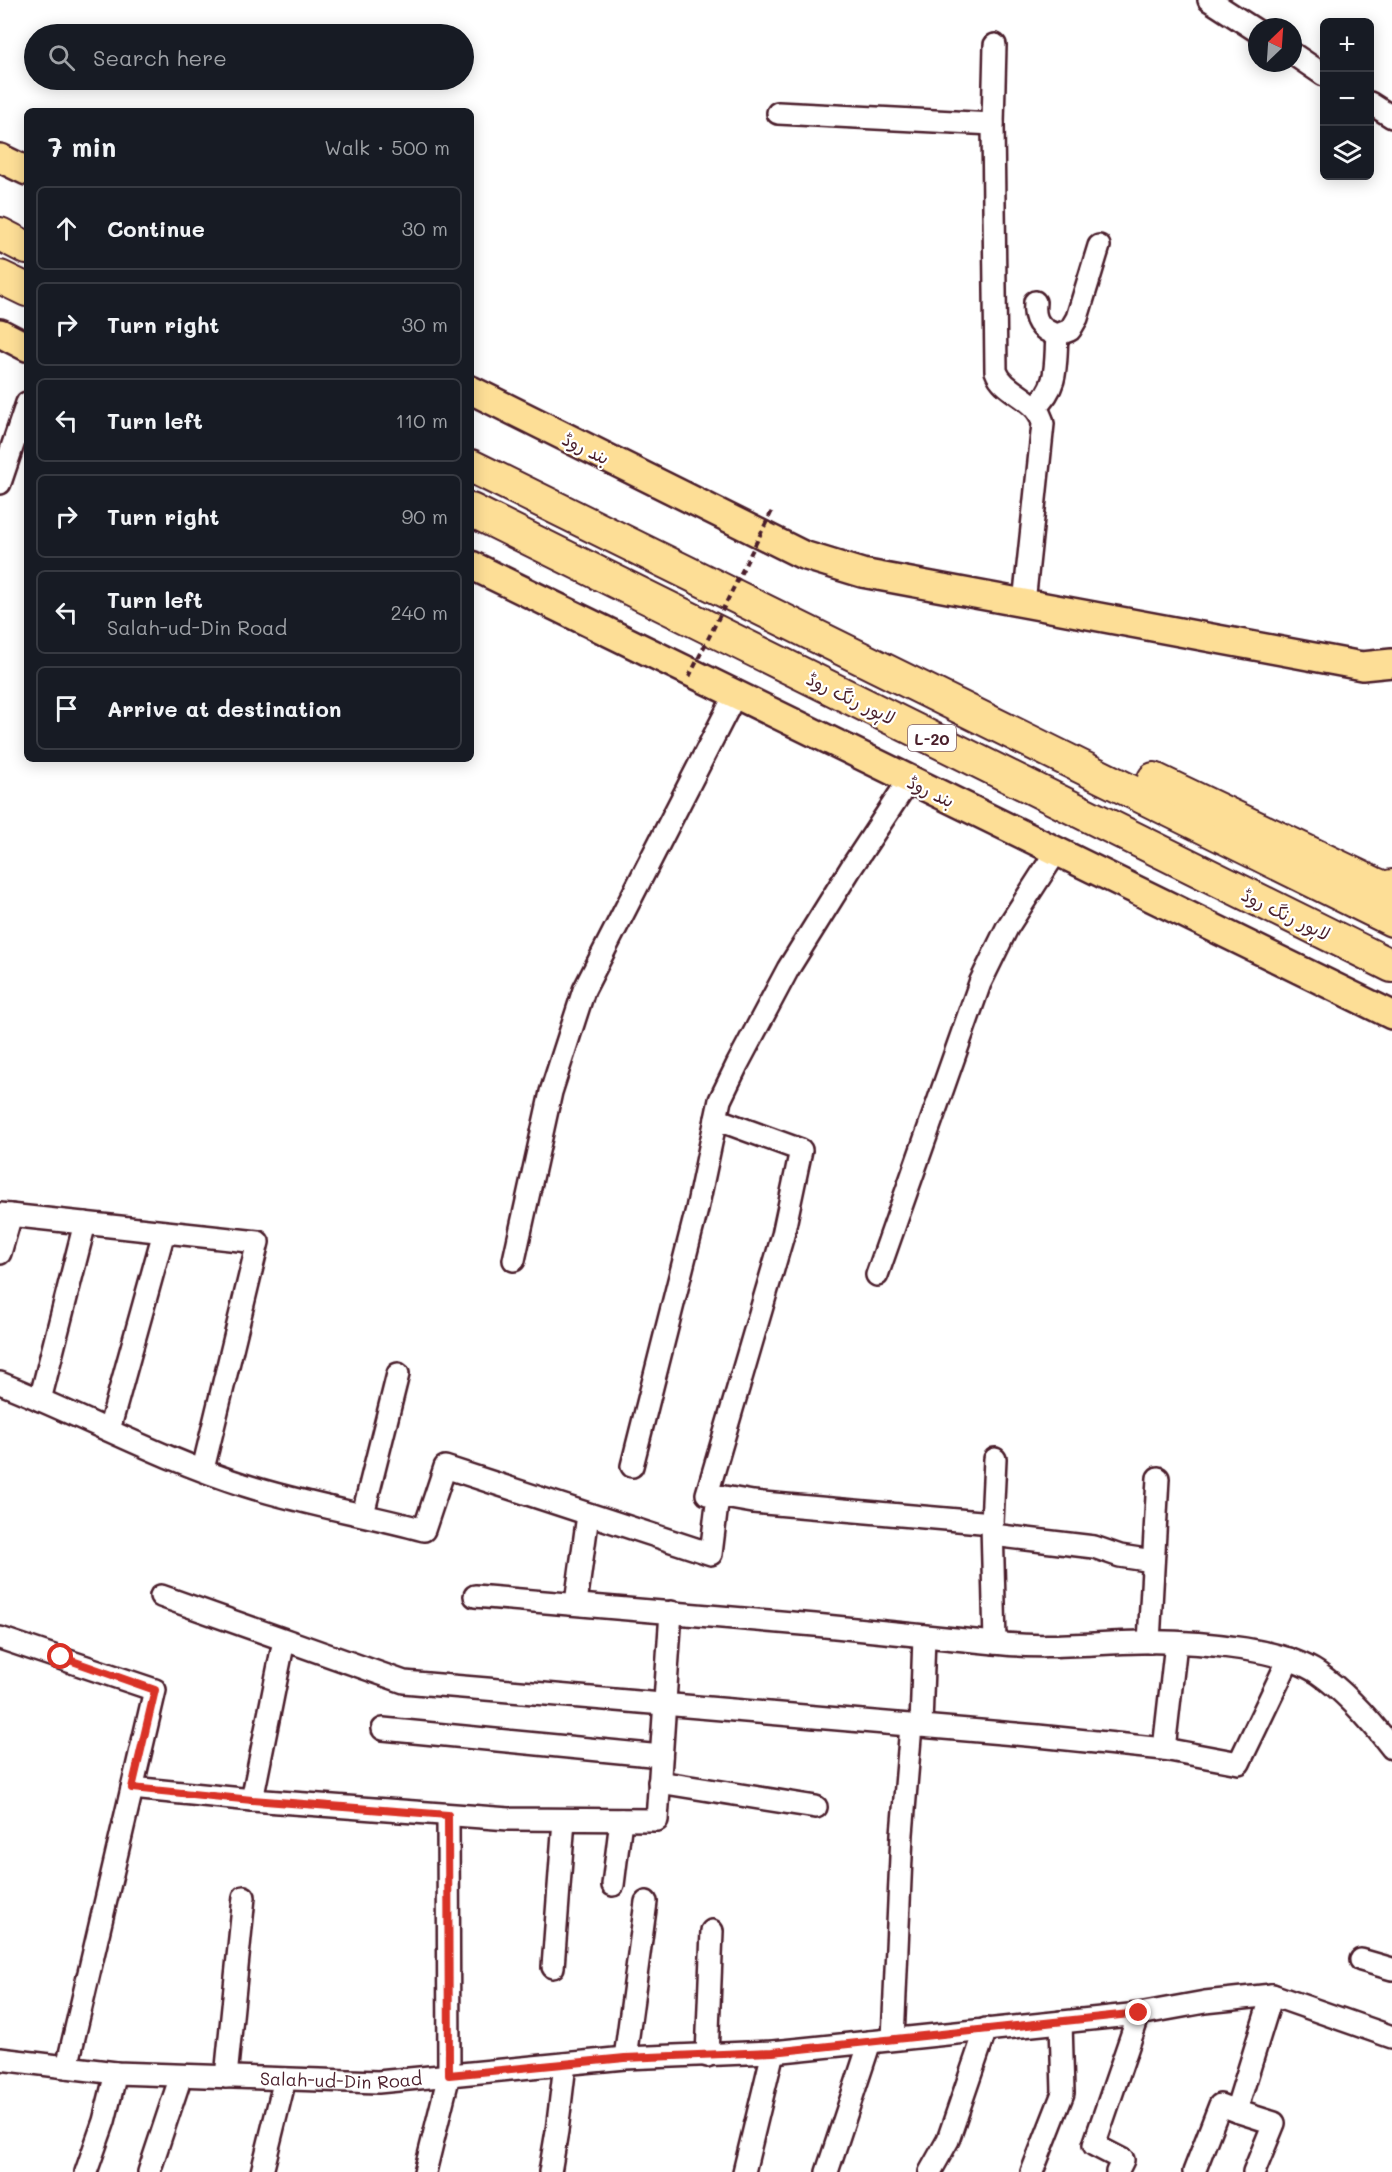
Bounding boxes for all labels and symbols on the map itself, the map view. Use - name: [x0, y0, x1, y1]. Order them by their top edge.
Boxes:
- north arrow: [1248, 18, 1302, 72]
- street label: بند روڈ: [559, 426, 613, 470]
- street label: لاہور رنگ روڈ: [802, 666, 899, 731]
- road number: L-20: [908, 725, 956, 751]
- street label: بند روڈ: [904, 769, 958, 813]
- street label: لاہور رنگ روڈ: [1237, 882, 1334, 947]
- route start: [47, 1643, 73, 1669]
- route end: [1125, 1999, 1151, 2025]
- street label: Salah-ud-Din Road: [260, 2066, 423, 2094]

